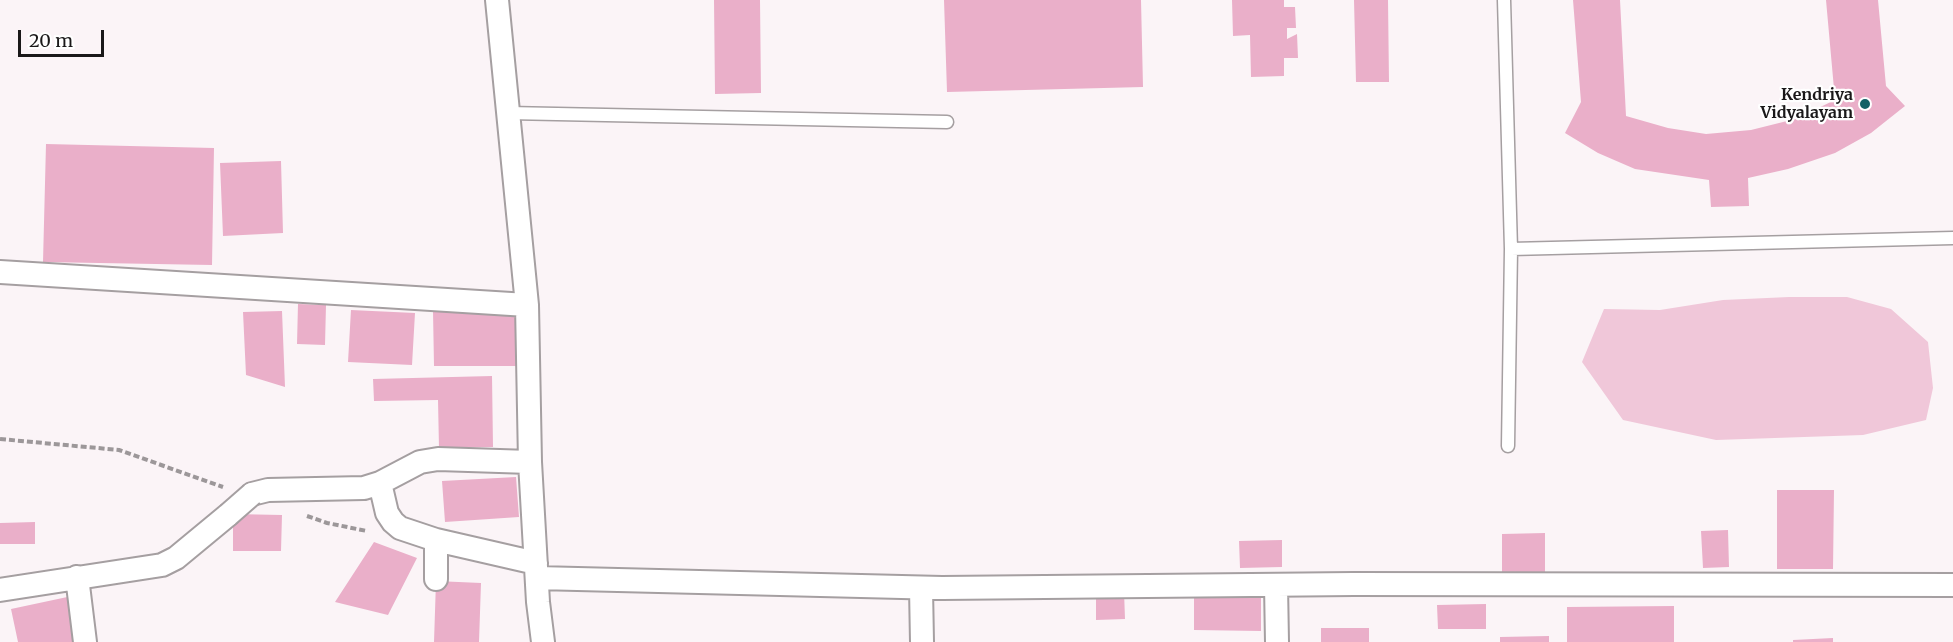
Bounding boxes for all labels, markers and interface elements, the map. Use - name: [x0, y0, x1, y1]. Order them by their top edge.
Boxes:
- scale bar: [21, 18, 106, 56]
- text: 20 m: [29, 29, 73, 52]
- place label: Kendriya Vidyalayam: [1760, 85, 1853, 123]
- marker: Kendriya Vidyalayam: [1858, 97, 1872, 111]

